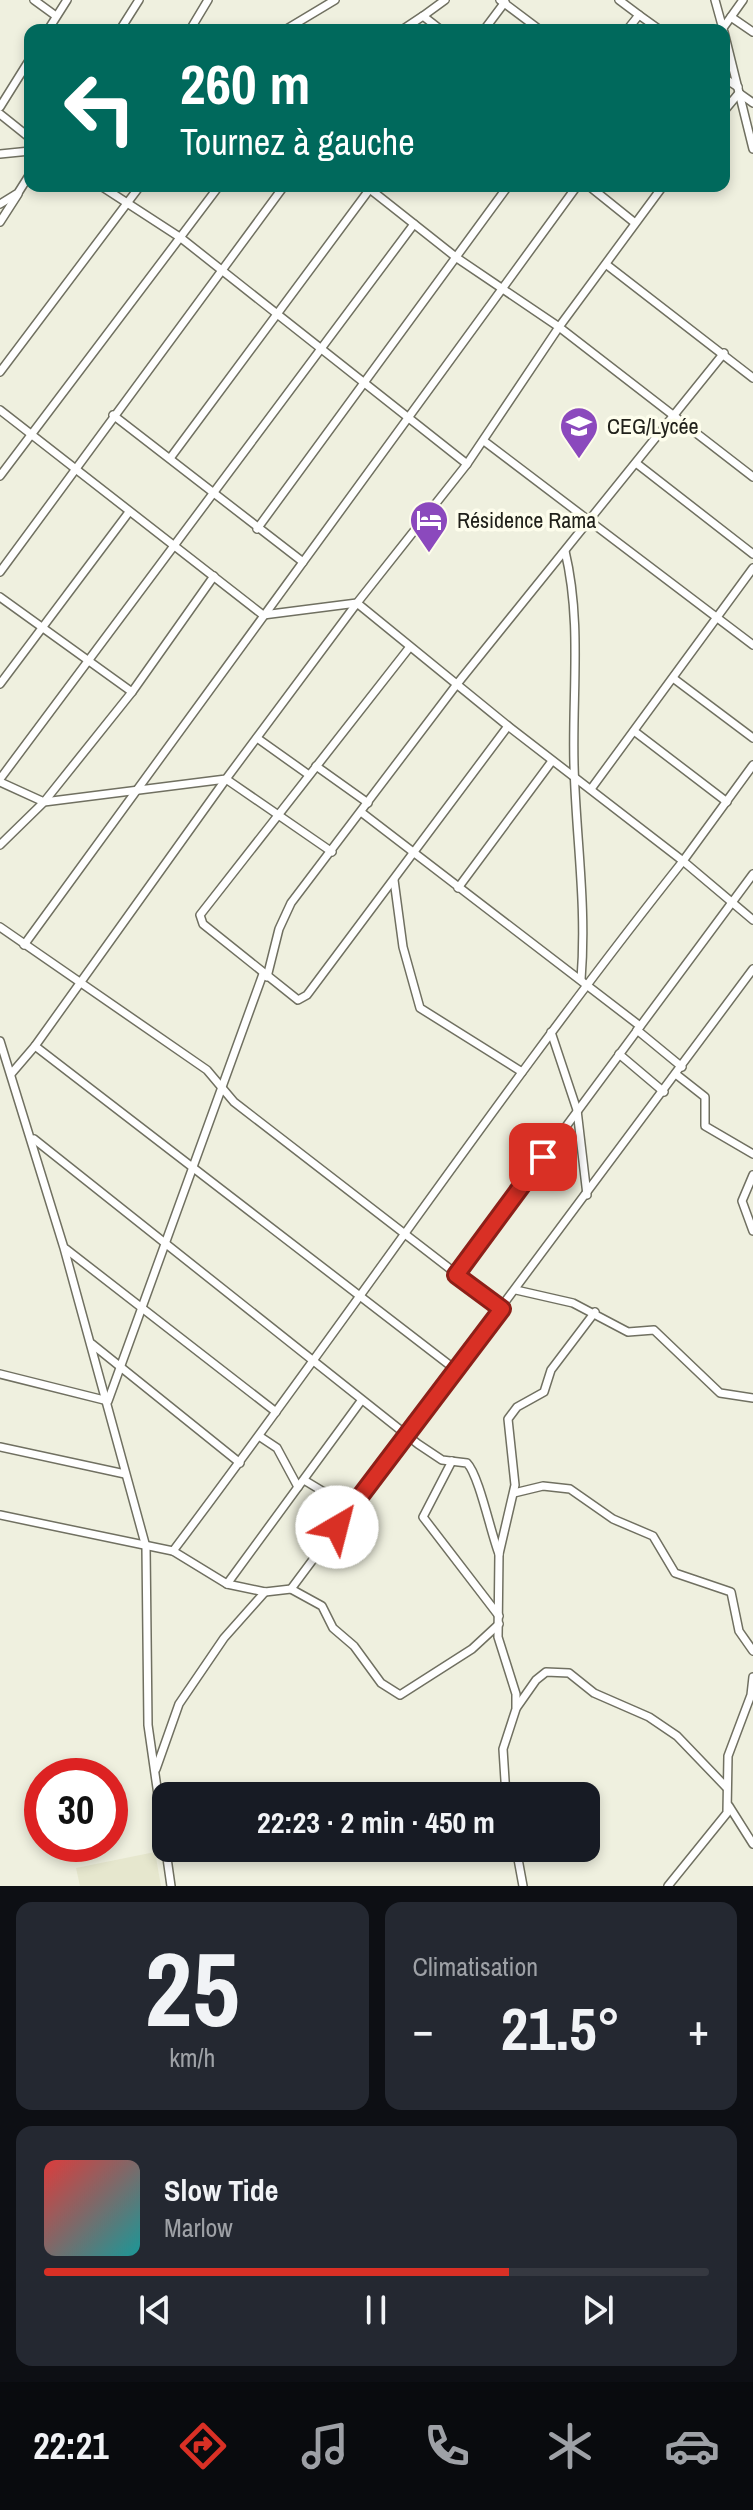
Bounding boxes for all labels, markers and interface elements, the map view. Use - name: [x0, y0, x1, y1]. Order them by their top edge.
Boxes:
- text: 260 m: [180, 46, 310, 121]
- icon: left: [48, 56, 152, 160]
- text: Tournez à gauche: [180, 118, 415, 166]
- school or university icon: CEG/Lycée: [558, 405, 600, 460]
- place label: CEG/Lycée: [607, 411, 699, 441]
- hotel icon: Résidence Rama: [408, 499, 450, 554]
- place label: Résidence Rama: [457, 505, 596, 535]
- pin: [509, 1123, 577, 1191]
- icon: arrive: [521, 1135, 565, 1179]
- position arrow: [295, 1485, 379, 1569]
- speed limit sign: 30: [24, 1758, 128, 1862]
- text: 22:23 · 2 min · 450 m: [257, 1802, 495, 1842]
- text: 25: [145, 1918, 240, 2058]
- text: Climatisation: [413, 1949, 538, 1984]
- text: 21.5°: [501, 1988, 621, 2069]
- text: −: [413, 1999, 434, 2059]
- text: +: [688, 1999, 709, 2059]
- text: km/h: [169, 2040, 215, 2075]
- text: Slow Tide: [164, 2170, 278, 2210]
- text: Marlow: [164, 2210, 233, 2245]
- icon: previous: [133, 2288, 177, 2332]
- icon: pause: [354, 2288, 398, 2332]
- icon: next: [576, 2288, 620, 2332]
- icon: directions: [175, 2418, 231, 2474]
- icon: music: [297, 2418, 353, 2474]
- icon: phone: [419, 2418, 475, 2474]
- icon: climate: [542, 2418, 598, 2474]
- icon: car: [664, 2418, 720, 2474]
- text: 22:21: [33, 2422, 109, 2470]

